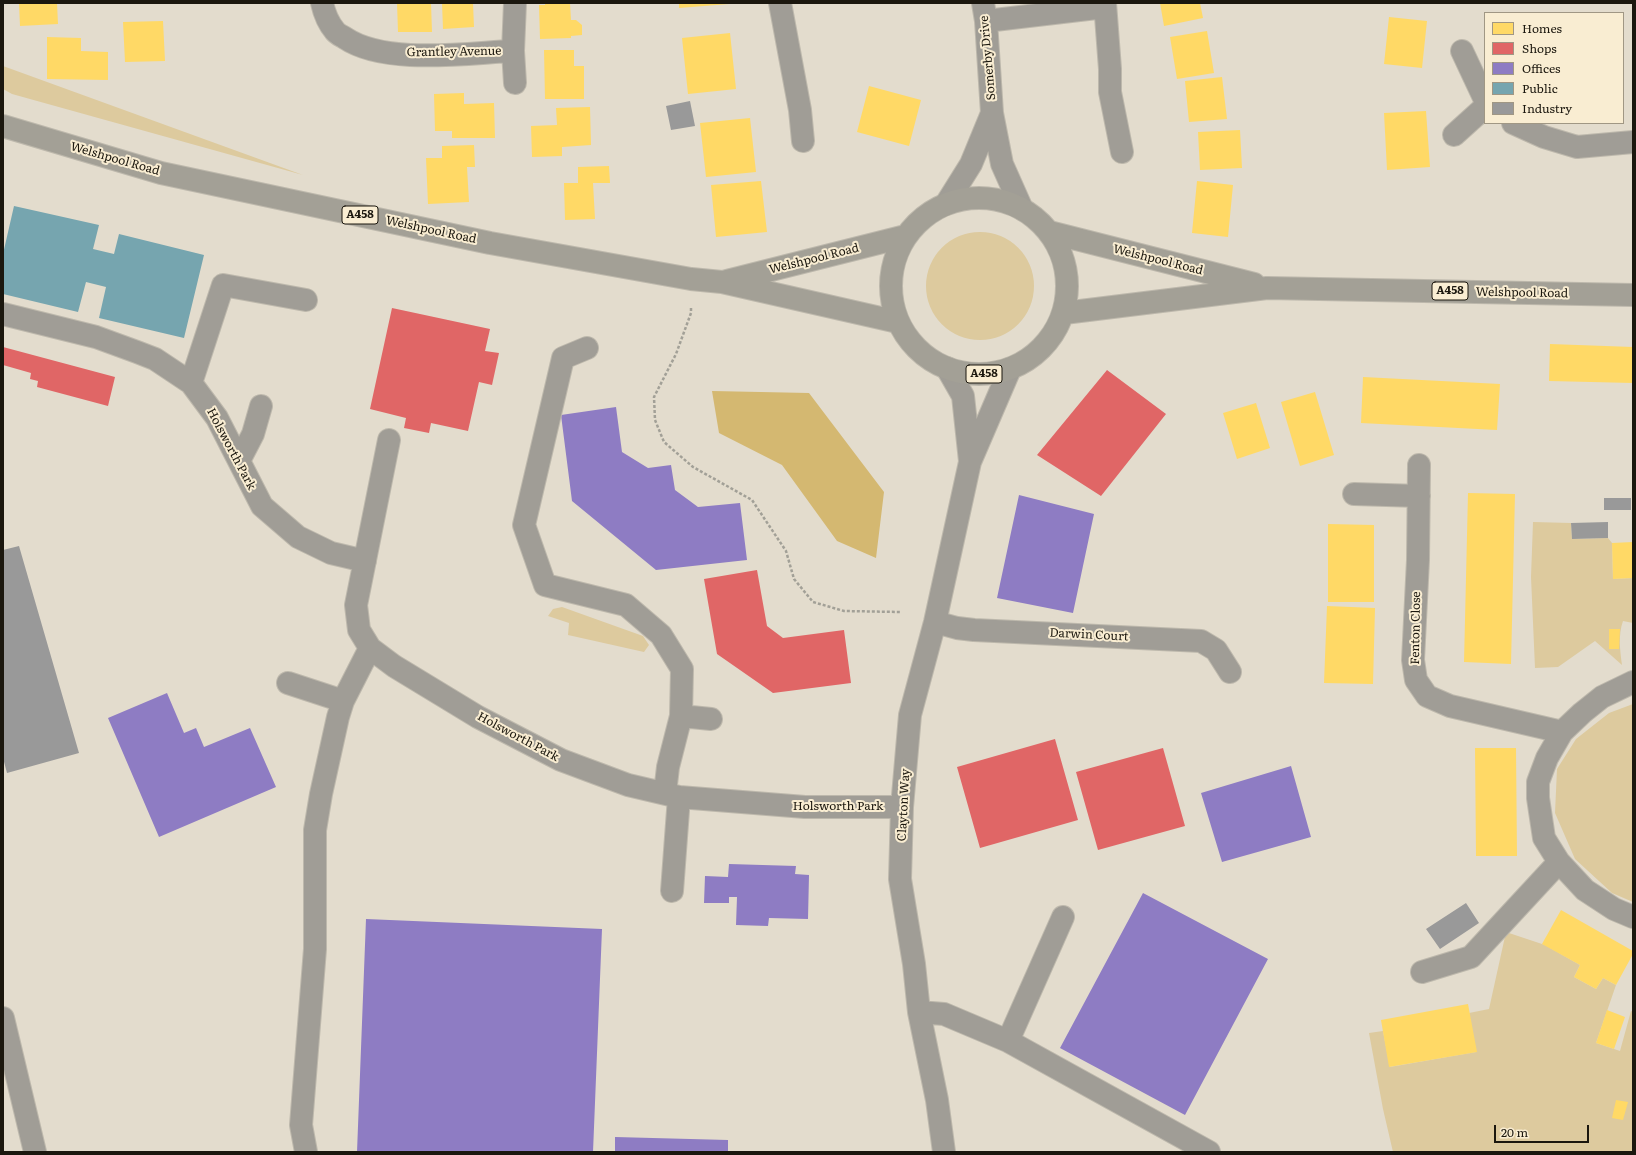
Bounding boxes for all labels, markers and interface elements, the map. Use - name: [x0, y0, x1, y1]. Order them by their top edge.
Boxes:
- legend: [1484, 12, 1624, 124]
- street label: Somerby Drive: [977, 15, 999, 101]
- text: Homes: [1522, 19, 1562, 37]
- text: Shops: [1522, 39, 1557, 57]
- street label: Grantley Avenue: [406, 44, 502, 60]
- text: Offices: [1522, 59, 1560, 77]
- text: Public: [1522, 79, 1558, 97]
- text: Industry: [1522, 99, 1572, 117]
- street label: Welshpool Road: [69, 139, 161, 179]
- road number: A458: [342, 206, 378, 224]
- street label: Welshpool Road: [384, 213, 478, 247]
- street label: Welshpool Road: [768, 241, 860, 277]
- street label: Welshpool Road: [1112, 242, 1204, 278]
- road number: A458: [1432, 282, 1468, 300]
- street label: Welshpool Road: [1476, 285, 1568, 301]
- road number: A458: [966, 365, 1002, 383]
- street label: Holsworth Park: [203, 406, 259, 492]
- street label: Fenton Close: [1408, 591, 1424, 665]
- street label: Darwin Court: [1049, 626, 1129, 644]
- street label: Holsworth Park: [475, 709, 561, 765]
- street label: Clayton Way: [895, 768, 913, 842]
- street label: Holsworth Park: [793, 799, 883, 813]
- scale bar: [1496, 1117, 1591, 1143]
- text: 20 m: [1501, 1123, 1528, 1141]

